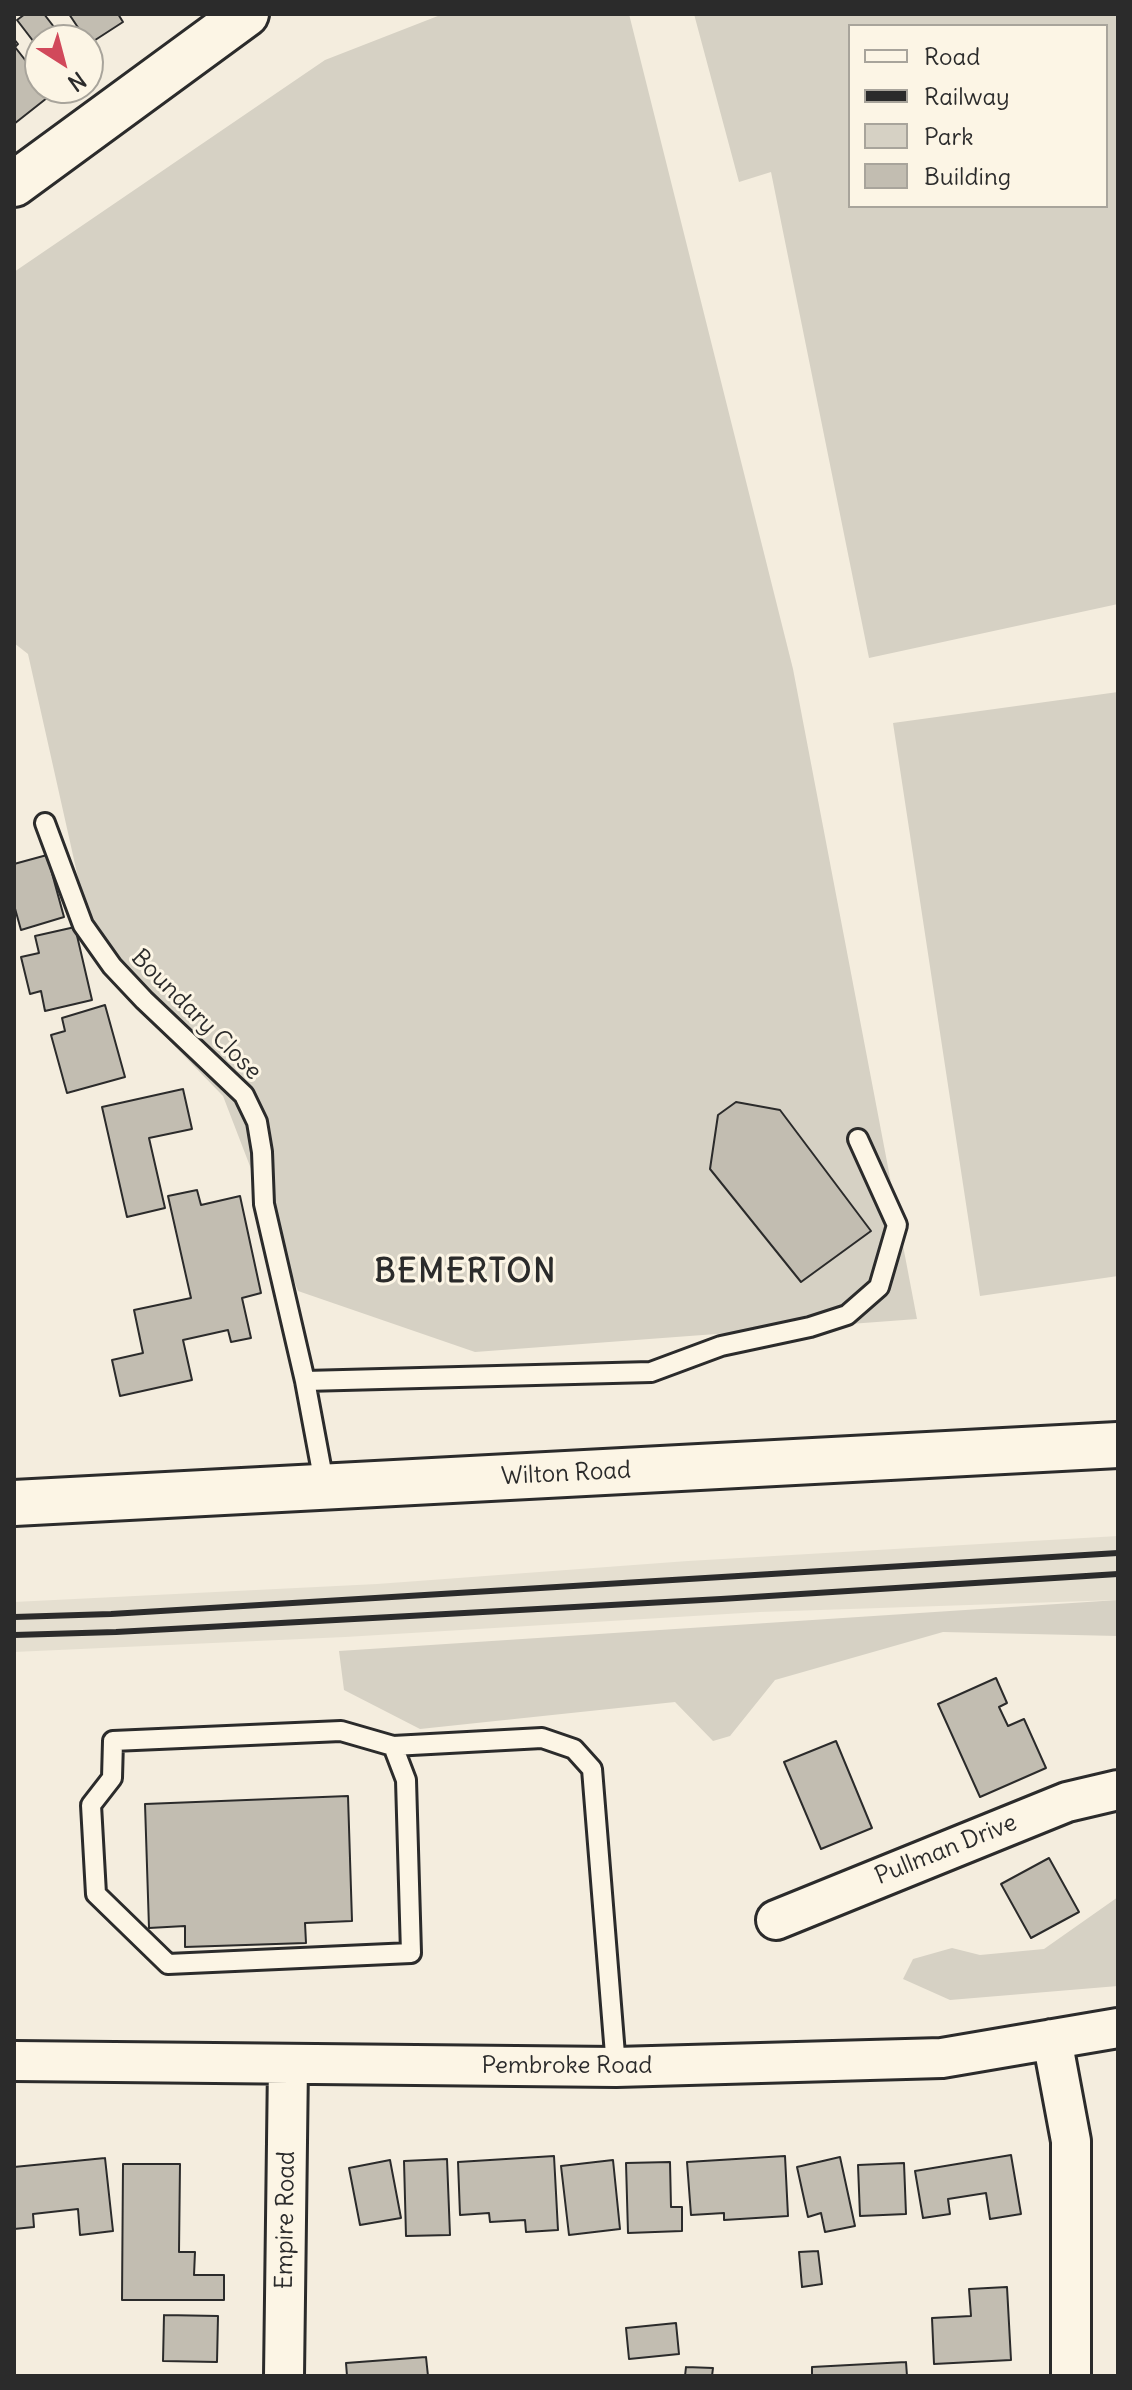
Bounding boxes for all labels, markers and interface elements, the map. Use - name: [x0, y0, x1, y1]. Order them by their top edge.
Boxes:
- north arrow: [24, 24, 104, 104]
- legend: [848, 24, 1108, 208]
- text: Road: [924, 41, 980, 71]
- text: N: [63, 66, 91, 98]
- text: Railway: [924, 81, 1010, 111]
- text: Park: [924, 121, 974, 151]
- text: Building: [924, 161, 1011, 191]
- street label: Boundary Close: [125, 944, 267, 1086]
- district label: BEMERTON: [375, 1254, 557, 1292]
- street label: Wilton Road: [500, 1456, 632, 1492]
- street label: Pullman Drive: [871, 1808, 1021, 1892]
- street label: Pembroke Road: [482, 2052, 652, 2080]
- street label: Empire Road: [270, 2151, 302, 2289]

